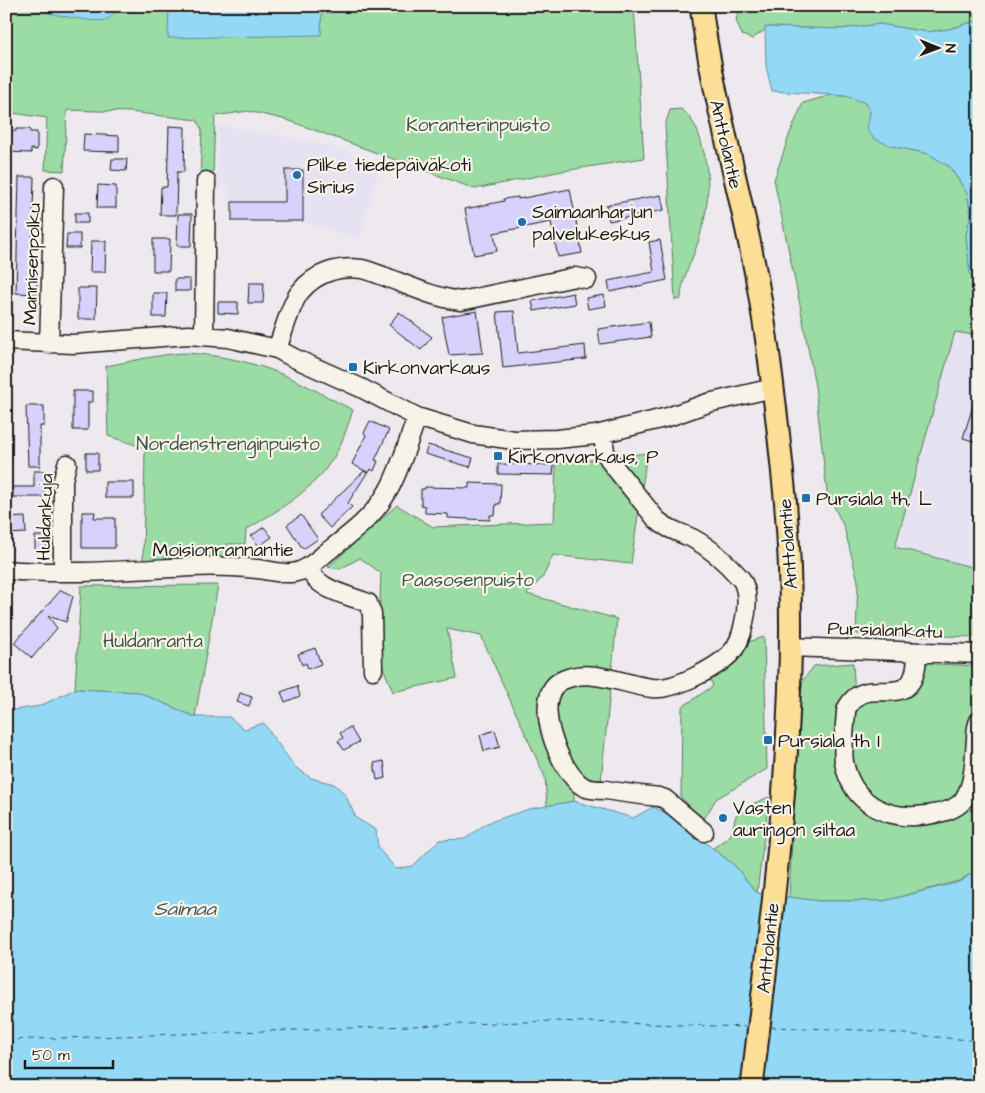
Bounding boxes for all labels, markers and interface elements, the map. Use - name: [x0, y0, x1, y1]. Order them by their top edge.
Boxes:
- north arrow: [912, 22, 962, 72]
- text: N: [940, 44, 960, 53]
- street label: Anttolantie: [702, 97, 749, 192]
- park label: Koranterinpuisto: [406, 112, 550, 139]
- place label: Pilke tiedepäiväkoti Sirius: [307, 152, 471, 201]
- marker: Pilke tiedepäiväkoti Sirius: [291, 169, 303, 181]
- place label: Saimaanharjun palvelukeskus: [532, 199, 652, 248]
- street label: Mannisenpolku: [17, 202, 48, 326]
- marker: Saimaanharjun palvelukeskus: [516, 216, 528, 228]
- place label: Kirkonvarkaus: [363, 355, 490, 382]
- marker: Kirkonvarkaus: [347, 361, 359, 373]
- park label: Nordenstrenginpuisto: [136, 431, 320, 459]
- place label: Kirkonvarkaus, P: [508, 444, 658, 471]
- marker: Kirkonvarkaus, P: [492, 450, 504, 462]
- street label: Huldankuja: [30, 473, 61, 561]
- place label: Pursiala th, L: [816, 486, 932, 513]
- marker: Pursiala th, L: [800, 492, 812, 504]
- street label: Anttolantie: [772, 498, 805, 590]
- street label: Moisionrannantie: [152, 537, 294, 564]
- park label: Paasosenpuisto: [402, 567, 534, 594]
- street label: Pursialankatu: [827, 615, 943, 646]
- park label: Huldanranta: [103, 628, 203, 655]
- place label: Pursiala th I: [778, 728, 880, 755]
- marker: Pursiala th I: [762, 734, 774, 746]
- place label: Vasten auringon siltaa: [733, 795, 856, 845]
- marker: Vasten auringon siltaa: [717, 812, 729, 824]
- water label: Saimaa: [154, 895, 217, 923]
- street label: Anttolantie: [750, 902, 787, 995]
- scale bar: [25, 1038, 112, 1070]
- text: 50 m: [32, 1045, 70, 1066]

